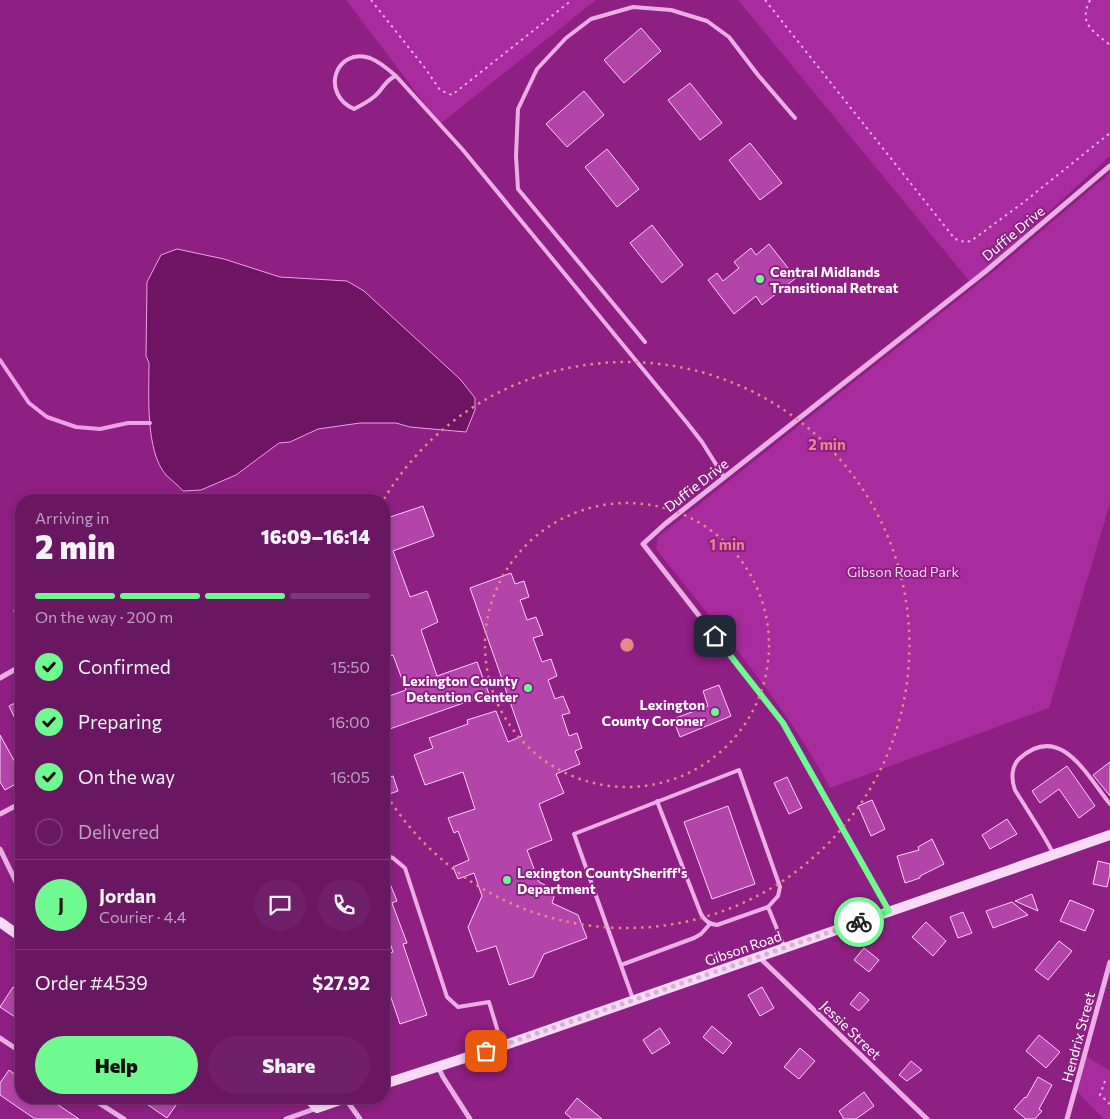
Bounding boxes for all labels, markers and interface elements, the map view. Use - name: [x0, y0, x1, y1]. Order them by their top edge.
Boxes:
- street label: Duffie Drive: [978, 202, 1048, 264]
- place label: Central Midlands Transitional Retreat: [770, 263, 899, 296]
- marker: Central Midlands Transitional Retreat: [754, 273, 766, 285]
- text: 2 min: [808, 435, 846, 453]
- street label: Duffie Drive: [661, 455, 731, 515]
- text: Arriving in: [35, 508, 109, 527]
- text: 16:09–16:14: [261, 525, 370, 548]
- text: 2 min: [35, 526, 115, 566]
- text: 1 min: [709, 535, 745, 553]
- park label: Gibson Road Park: [847, 563, 959, 580]
- text: On the way · 200 m: [35, 607, 173, 626]
- pin: [694, 615, 736, 657]
- icon: home: [701, 622, 729, 650]
- centre of rings: [618, 636, 636, 654]
- icon: check: [35, 653, 63, 681]
- text: Confirmed: [78, 655, 171, 678]
- text: 15:50: [331, 657, 370, 676]
- place label: Lexington County Detention Center: [402, 672, 518, 705]
- marker: Lexington County Detention Center: [522, 682, 534, 694]
- place label: Lexington County Coroner: [602, 696, 705, 729]
- marker: Lexington County Coroner: [709, 706, 721, 718]
- icon: check: [35, 708, 63, 736]
- text: Preparing: [78, 710, 162, 733]
- text: 16:00: [329, 712, 370, 731]
- icon: check: [35, 763, 63, 791]
- text: On the way: [78, 765, 175, 788]
- text: 16:05: [330, 767, 370, 786]
- text: Delivered: [78, 820, 159, 843]
- place label: Lexington CountySheriff's Department: [517, 864, 688, 897]
- marker: Lexington CountySheriff's Department: [501, 874, 513, 886]
- button: chat: [254, 879, 306, 931]
- button: phone: [318, 879, 370, 931]
- text: Jordan: [99, 884, 156, 907]
- text: J: [58, 893, 64, 916]
- courier: [834, 897, 884, 947]
- text: Courier · 4.4: [99, 907, 186, 926]
- icon: bike: [845, 908, 873, 936]
- street label: Gibson Road: [702, 927, 784, 969]
- text: Order #4539: [35, 971, 148, 994]
- text: $27.92: [312, 971, 370, 994]
- street label: Hendrix Street: [1058, 990, 1098, 1084]
- street label: Jessie Street: [817, 997, 885, 1063]
- pin: [465, 1030, 507, 1072]
- button: Help: [35, 1036, 198, 1094]
- button: Share: [208, 1036, 370, 1094]
- icon: bag: [472, 1037, 500, 1065]

